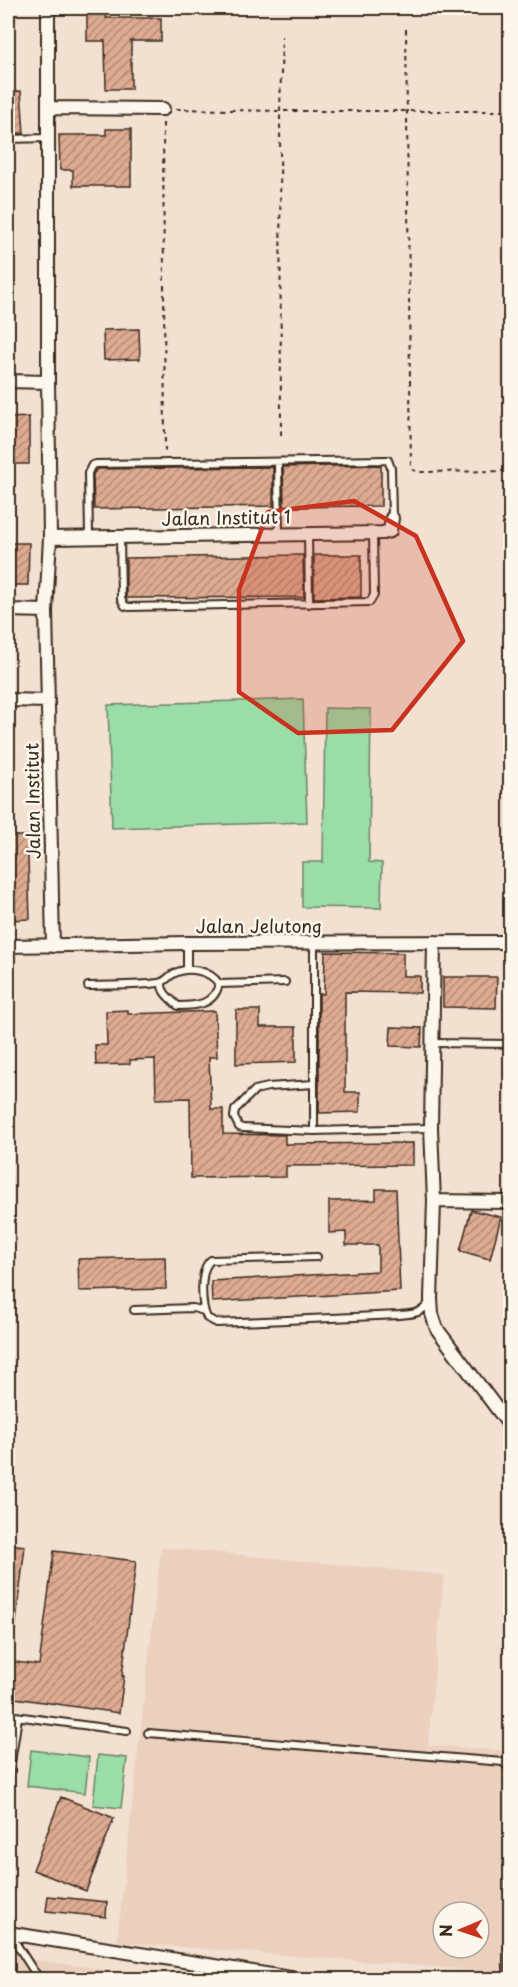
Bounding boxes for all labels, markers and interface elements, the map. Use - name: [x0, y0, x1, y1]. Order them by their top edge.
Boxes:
- street label: Jalan Institut 1: [161, 502, 291, 532]
- street label: Jalan Institut: [17, 742, 47, 859]
- street label: Jalan Jelutong: [196, 912, 322, 939]
- north arrow: [431, 1900, 491, 1960]
- text: N: [433, 1924, 457, 1937]

